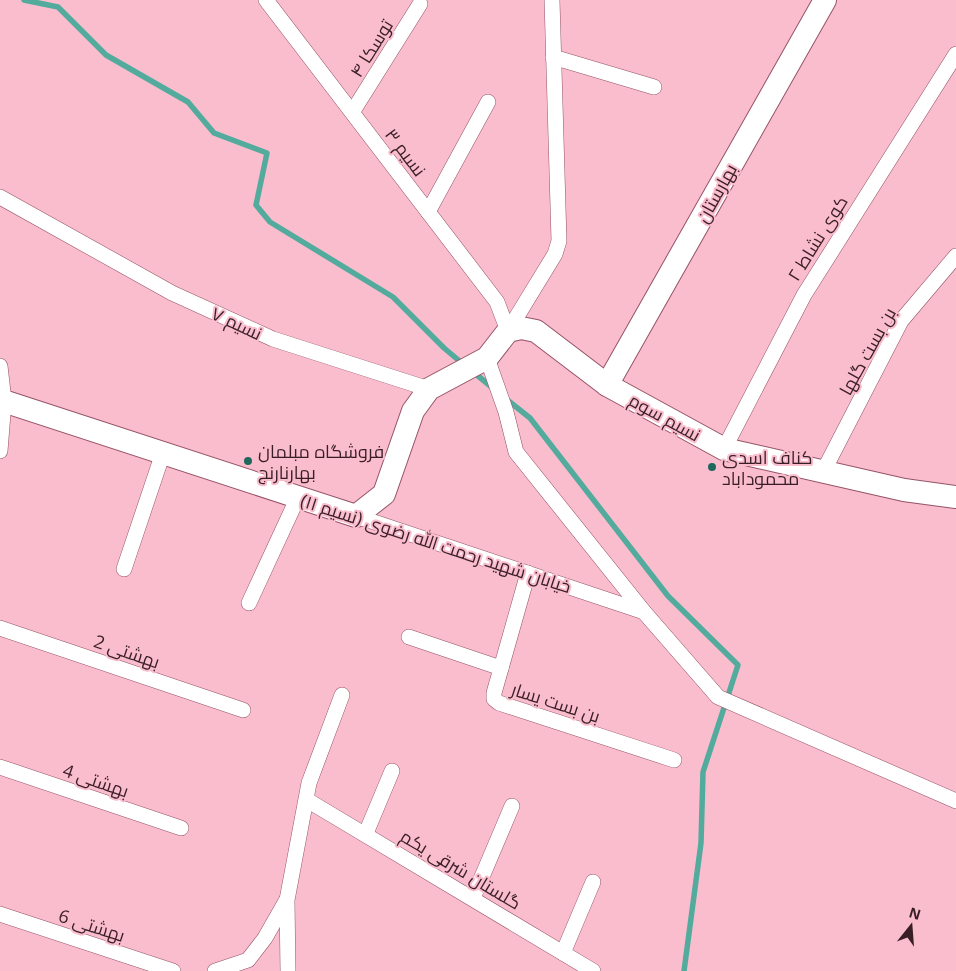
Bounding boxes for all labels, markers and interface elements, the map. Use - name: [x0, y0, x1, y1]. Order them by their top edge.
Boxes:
- street label: توسکا ۴: [344, 14, 398, 81]
- street label: نسیم ۳: [379, 123, 432, 182]
- street label: بهارستان: [690, 159, 742, 227]
- street label: کوی نشاط ۲: [781, 191, 853, 285]
- street label: نسیم ۷: [207, 301, 266, 346]
- street label: بن بست گلها: [833, 303, 901, 399]
- street label: نسیم سوم: [624, 387, 705, 447]
- place label: فروشگاه مبلمان بهارنارنج: [258, 439, 384, 485]
- place label: کناف اسدی محموداباد: [722, 445, 813, 490]
- marker: فروشگاه مبلمان بهارنارنج: [242, 455, 254, 467]
- marker: کناف اسدی محموداباد: [706, 461, 718, 473]
- street label: خیابان شهید رحمت الله رضوی (نسیم ۱۱): [297, 488, 574, 599]
- street label: بهشتی 2: [91, 629, 163, 673]
- street label: بن بست یسار: [508, 676, 603, 728]
- street label: بهشتی 4: [60, 758, 132, 802]
- street label: گلستان شرقی یکم: [396, 823, 526, 915]
- north arrow: [886, 901, 936, 951]
- text: N: [907, 902, 923, 924]
- street label: بهشتی 6: [56, 903, 128, 947]

